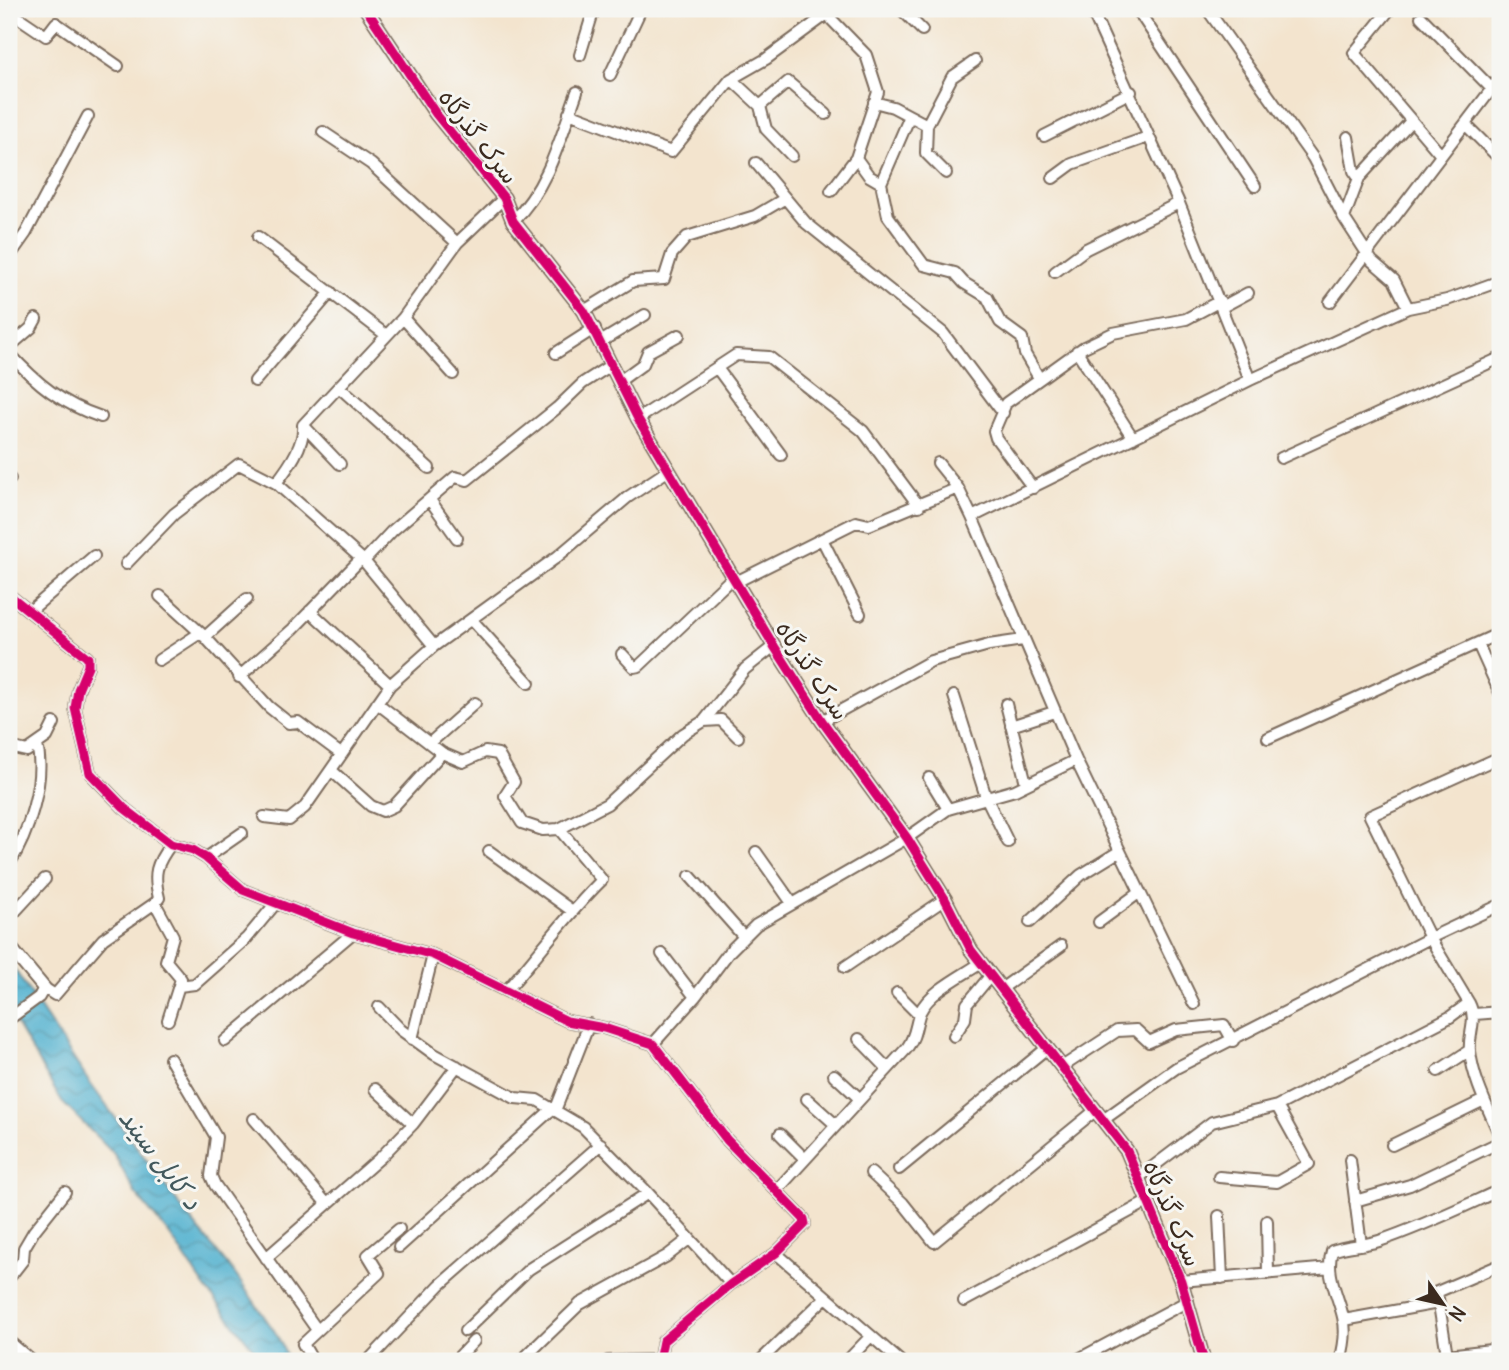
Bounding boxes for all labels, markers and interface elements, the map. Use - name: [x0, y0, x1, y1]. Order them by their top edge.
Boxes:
- street label: سرک گذرگاه: [433, 82, 525, 190]
- street label: سرک گذرگاه: [770, 615, 856, 725]
- water label: د کابل سيند: [112, 1102, 210, 1217]
- street label: سرک گذرگاه: [1137, 1155, 1209, 1271]
- north arrow: [1408, 1268, 1478, 1338]
- text: N: [1443, 1301, 1471, 1326]

